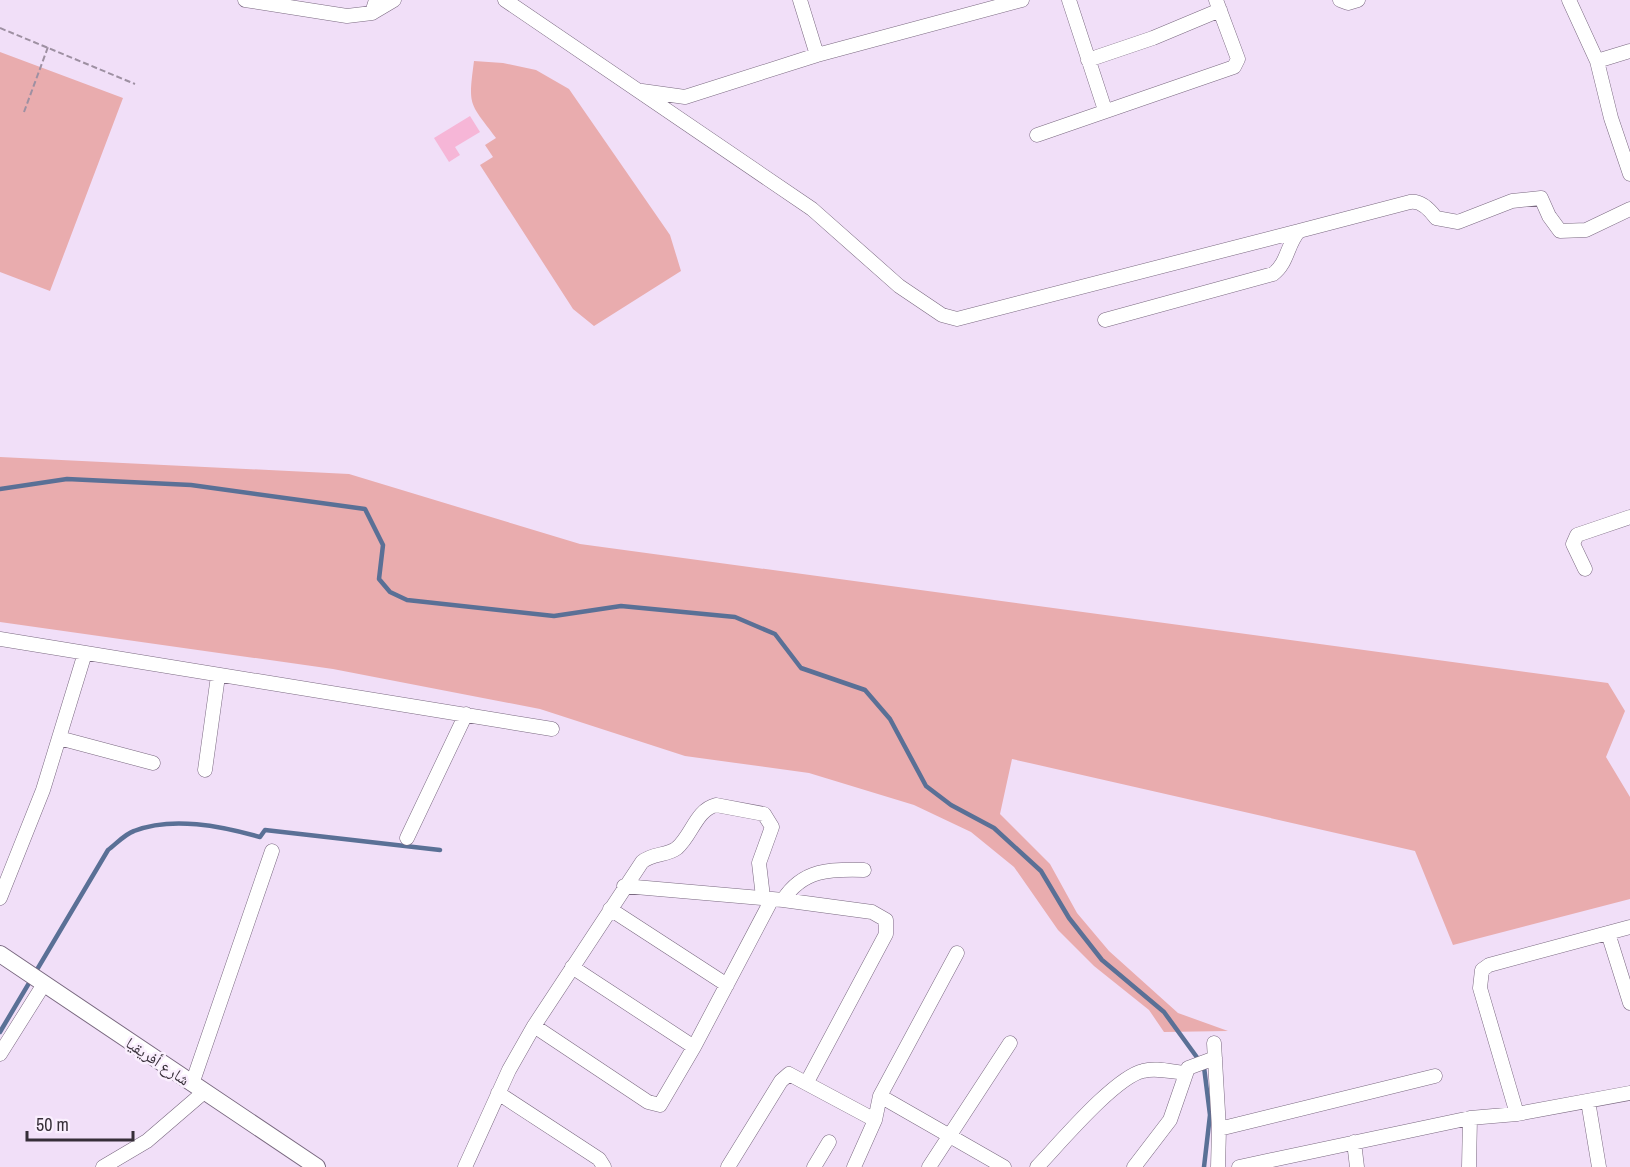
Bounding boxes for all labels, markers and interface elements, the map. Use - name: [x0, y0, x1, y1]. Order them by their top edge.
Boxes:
- street label: شارع أفريقيا: [122, 1032, 194, 1090]
- scale bar: [27, 1104, 134, 1142]
- text: 50 m: [36, 1112, 69, 1137]

